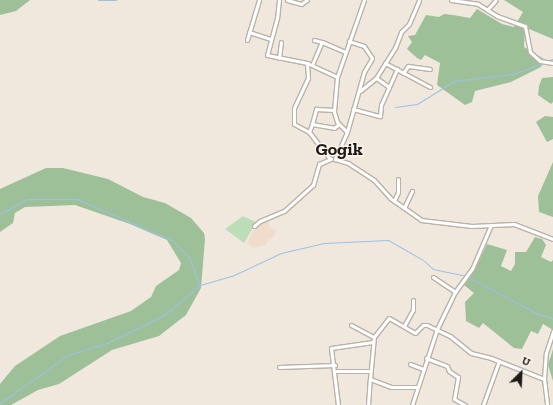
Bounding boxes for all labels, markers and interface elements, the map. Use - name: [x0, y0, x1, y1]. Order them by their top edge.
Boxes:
- district label: Gogik: [315, 138, 363, 160]
- north arrow: [501, 353, 541, 393]
- text: U: [520, 354, 532, 369]

